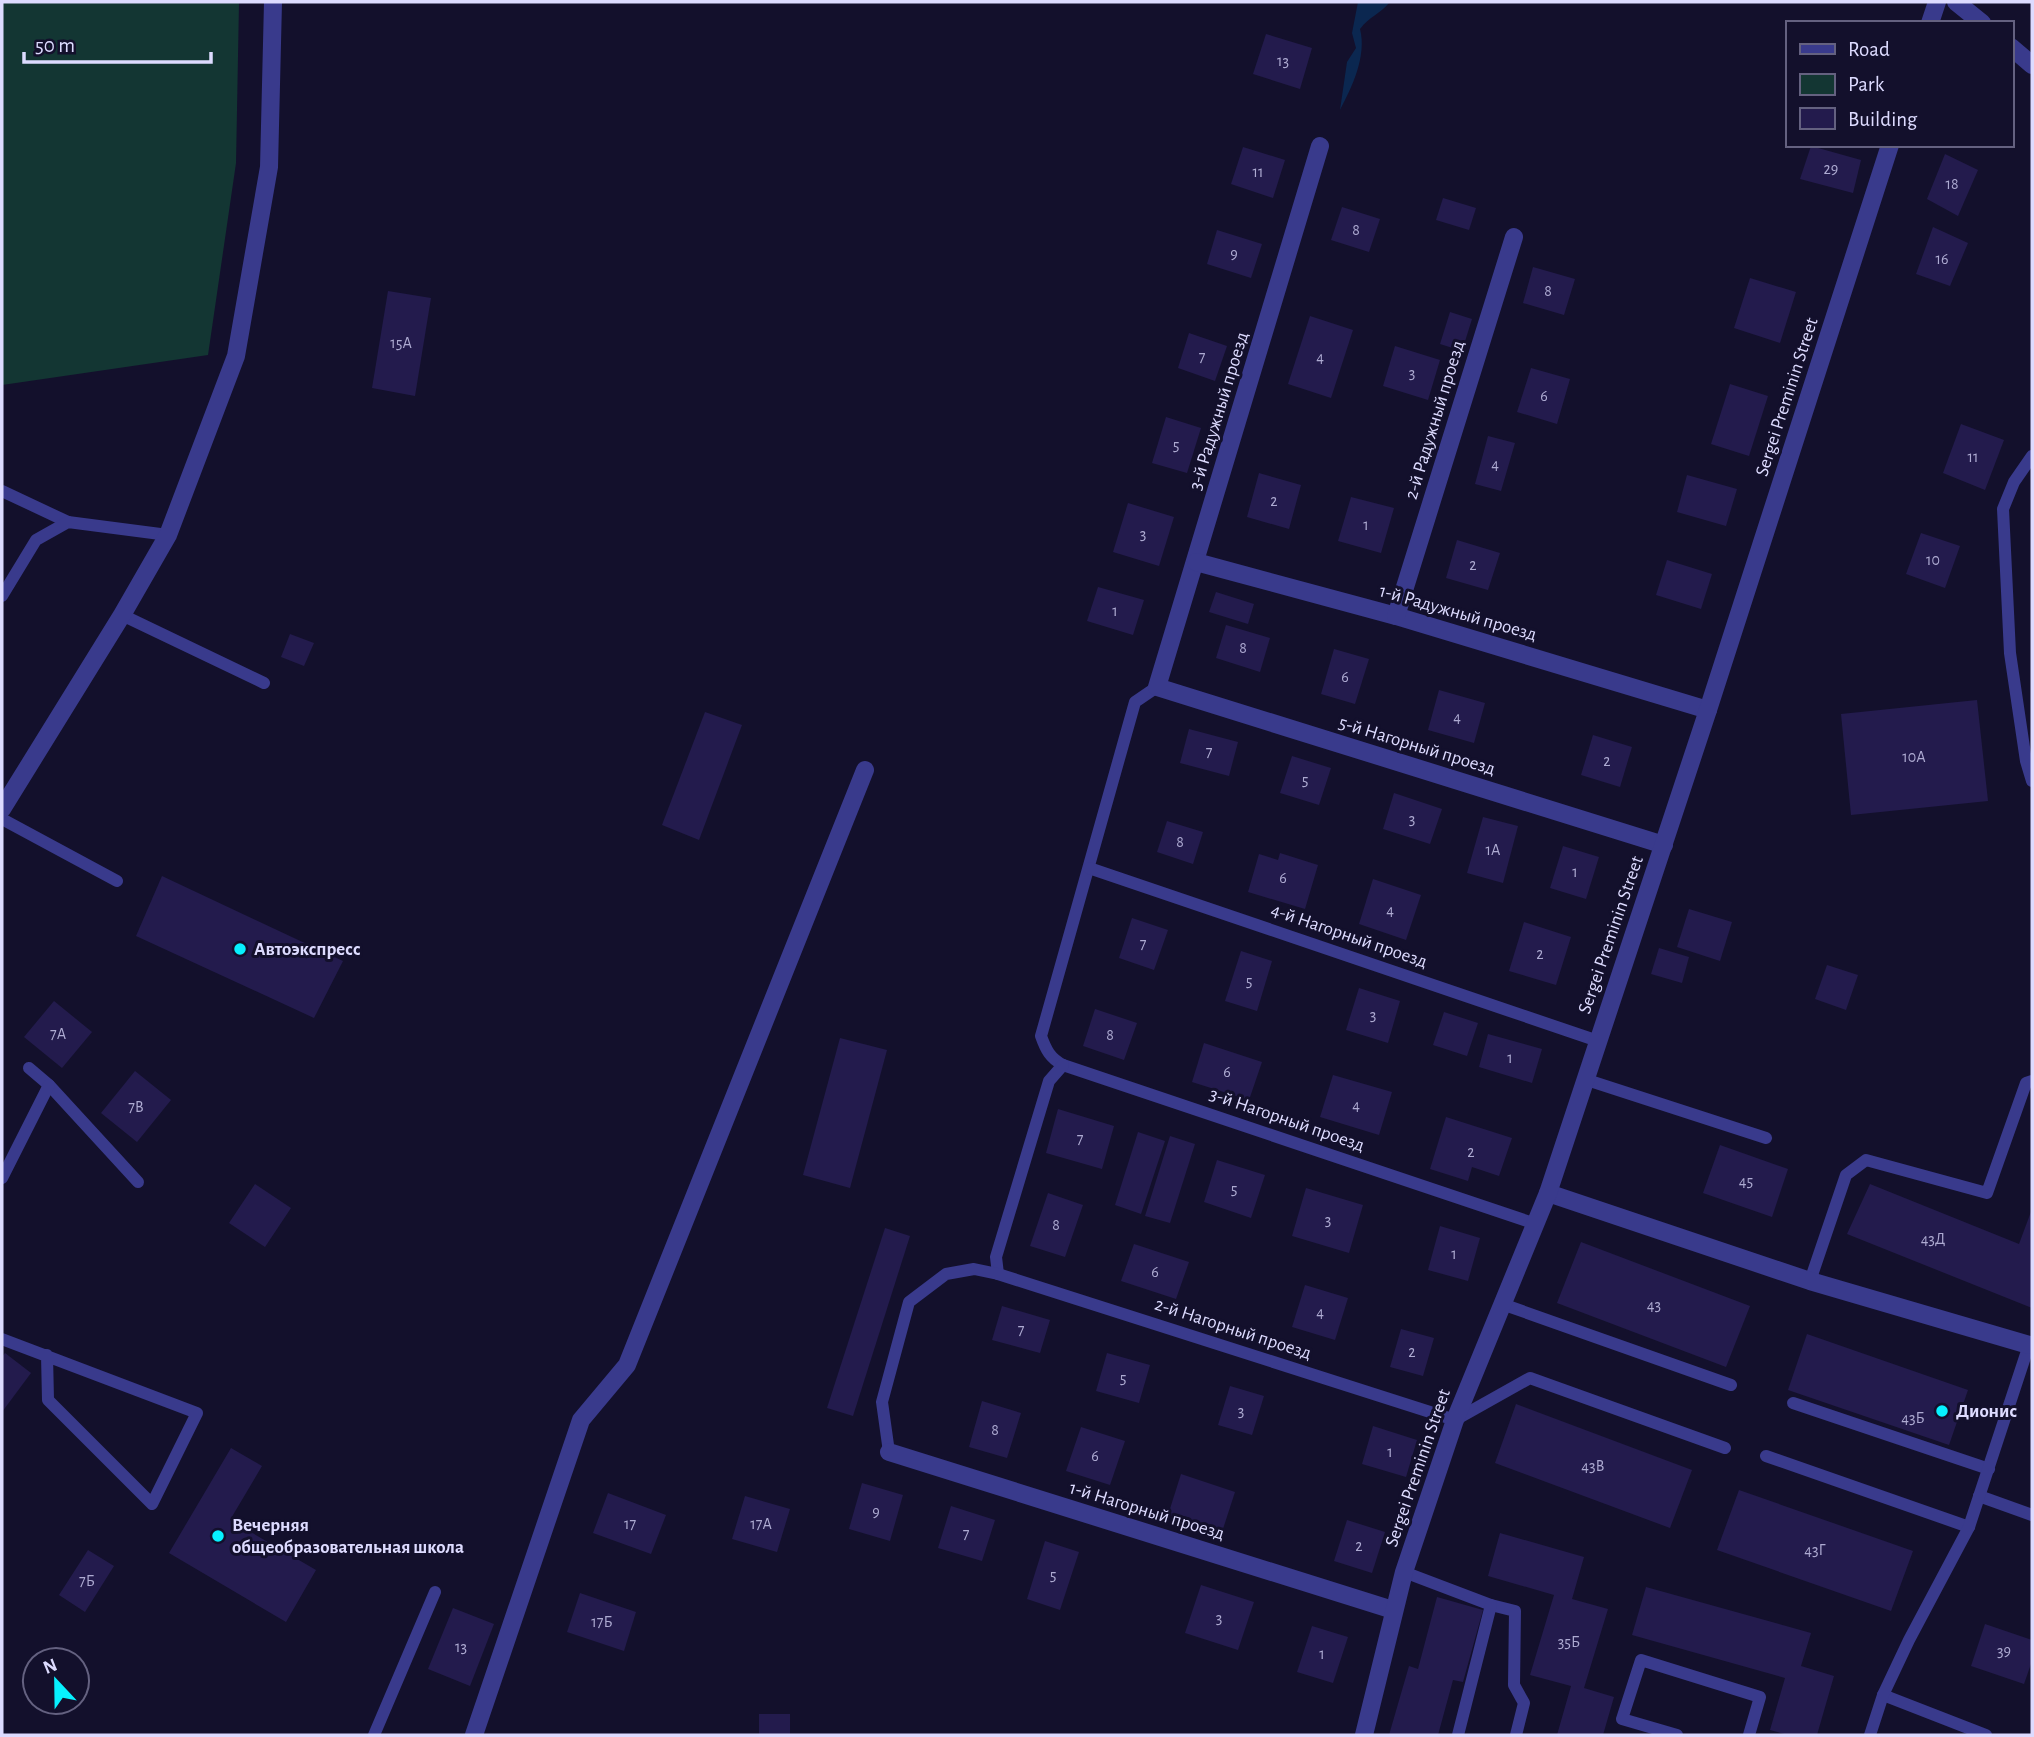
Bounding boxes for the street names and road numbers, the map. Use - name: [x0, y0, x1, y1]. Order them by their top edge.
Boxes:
- street label: Sergei Preminin Street: [1752, 315, 1822, 479]
- street label: 3-й Радужный проезд: [1186, 330, 1252, 492]
- street label: 2-й Радужный проезд: [1402, 338, 1468, 502]
- street label: 1-й Радужный проезд: [1377, 581, 1539, 645]
- street label: 5-й Нагорный проезд: [1336, 713, 1498, 779]
- street label: Sergei Preminin Street: [1575, 854, 1647, 1016]
- street label: 4-й Нагорный проезд: [1268, 900, 1430, 972]
- street label: 3-й Нагорный проезд: [1207, 1085, 1367, 1155]
- street label: 2-й Нагорный проезд: [1152, 1295, 1314, 1363]
- street label: Sergei Preminin Street: [1382, 1387, 1454, 1549]
- street label: 1-й Нагорный проезд: [1067, 1478, 1227, 1544]

